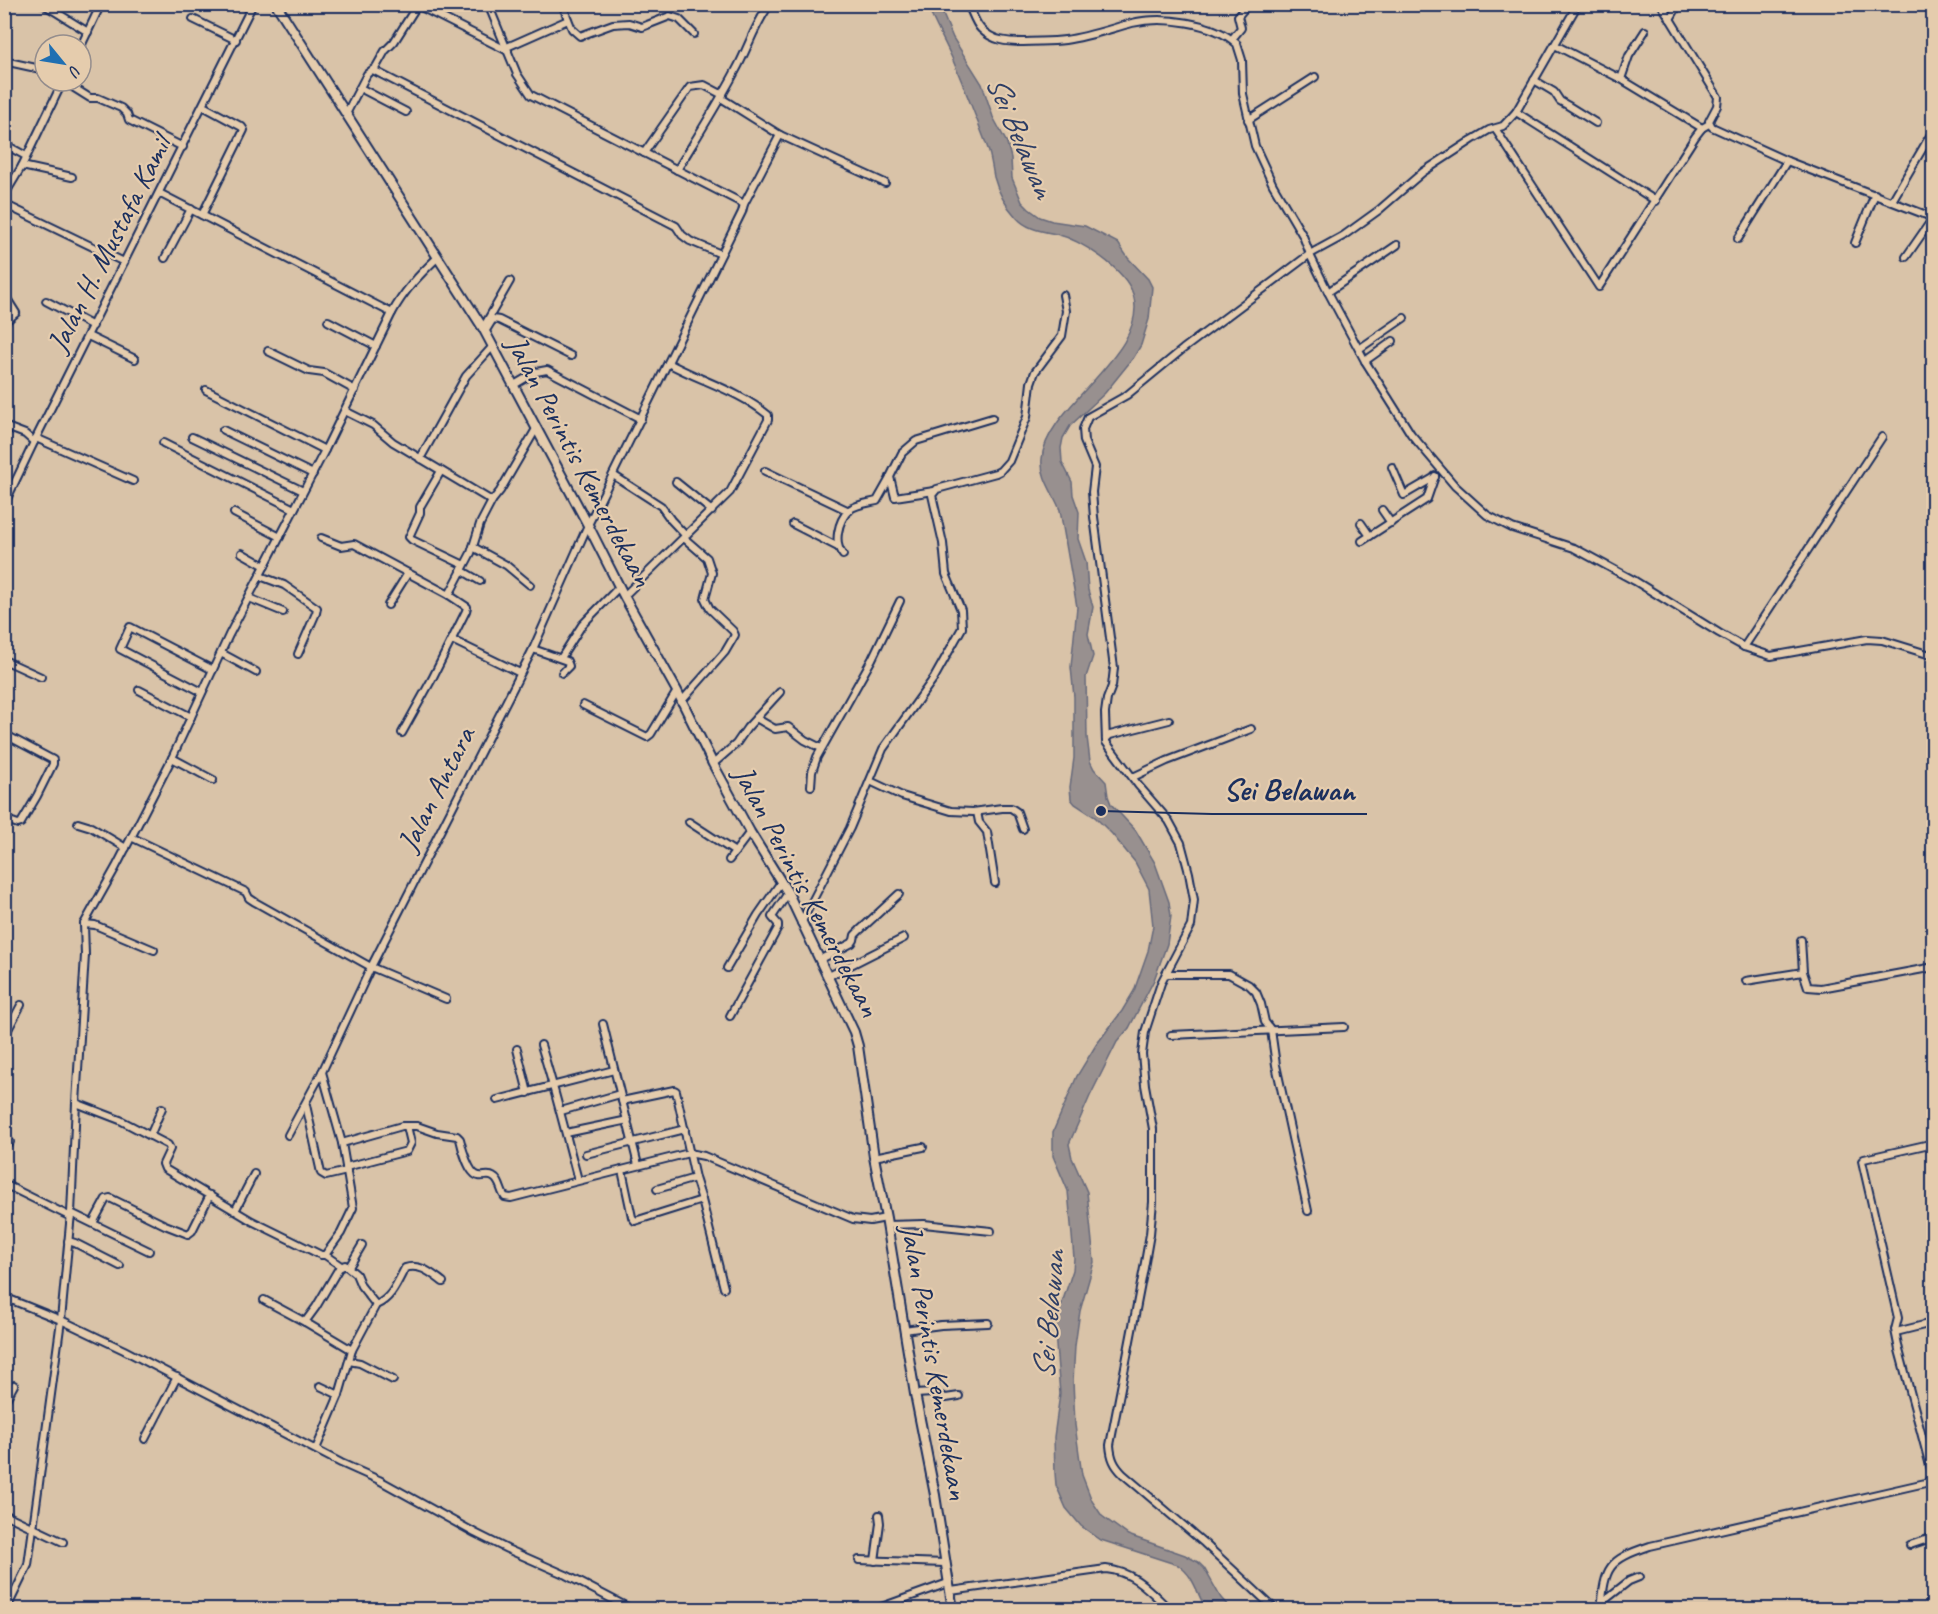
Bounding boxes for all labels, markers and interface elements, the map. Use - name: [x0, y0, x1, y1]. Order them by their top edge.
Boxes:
- north arrow: [33, 33, 93, 93]
- text: U: [63, 62, 86, 81]
- water label: Sei Belawan: [976, 69, 1066, 207]
- street label: Jalan H. Mustafa Kamil: [37, 125, 182, 360]
- street label: Jalan Perintis Kemerdekaan: [497, 327, 662, 594]
- street label: Jalan Antara: [388, 719, 484, 859]
- street label: Jalan Perintis Kemerdekaan: [724, 757, 889, 1024]
- callout: Sei Belawan: [1212, 764, 1367, 814]
- text: Sei Belawan: [1223, 769, 1357, 810]
- street label: Jalan Perintis Kemerdekaan: [892, 1219, 978, 1503]
- water label: Sei Belawan: [1022, 1245, 1075, 1381]

